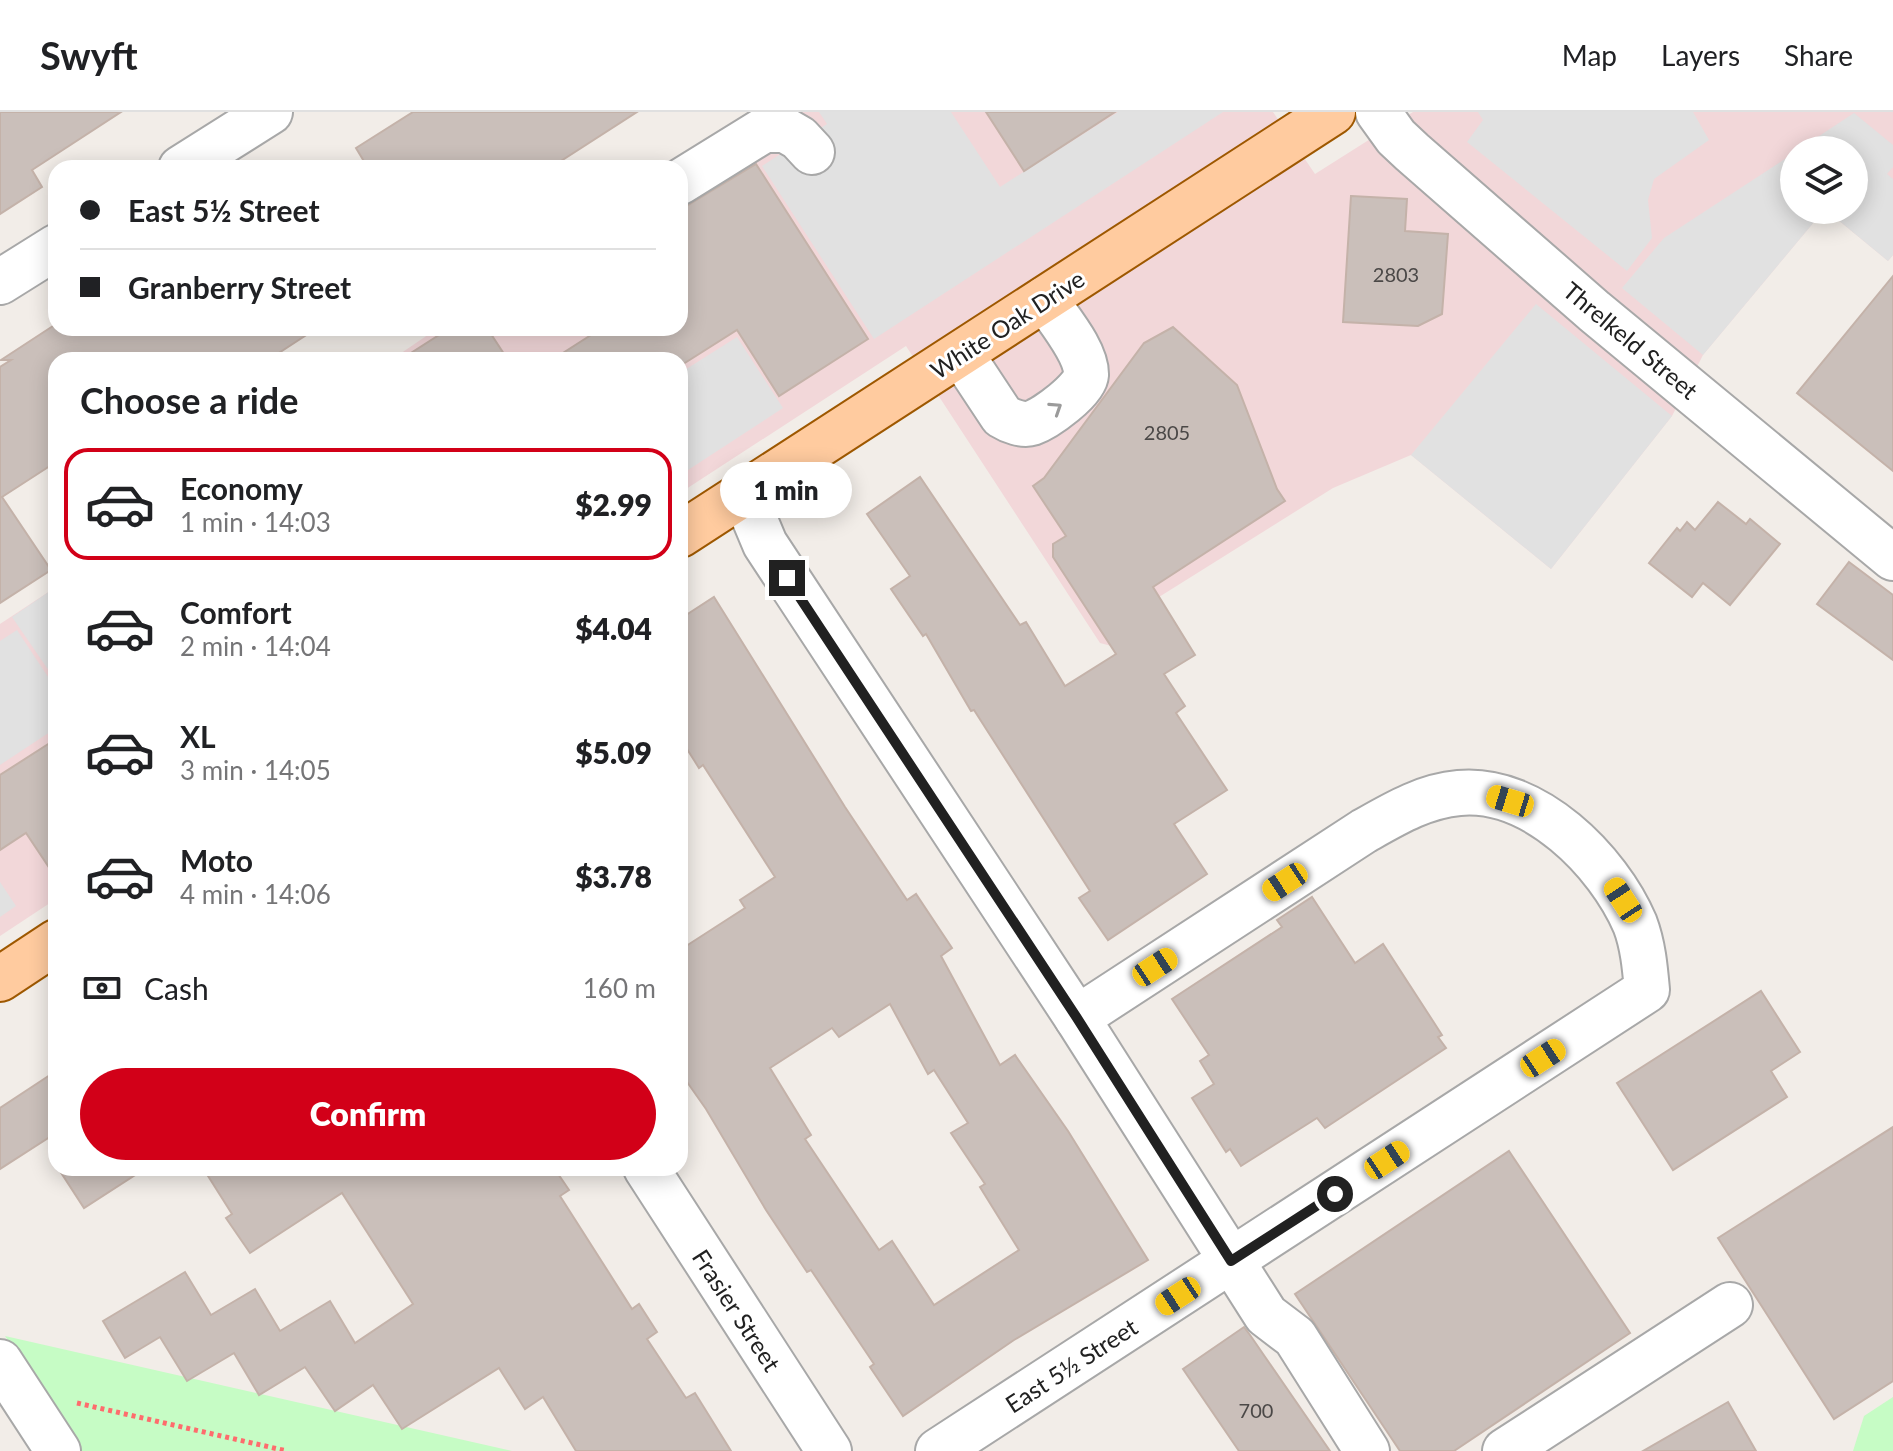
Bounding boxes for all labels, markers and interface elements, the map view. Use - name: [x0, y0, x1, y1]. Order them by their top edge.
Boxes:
- text: Swyft: [40, 32, 138, 78]
- text: Map: [1562, 38, 1617, 72]
- text: Layers: [1661, 38, 1740, 72]
- text: Share: [1784, 38, 1853, 72]
- map controls: [1780, 136, 1868, 224]
- button: layers: [1780, 136, 1868, 224]
- text: East 5½ Street: [128, 192, 320, 228]
- house number: 2803: [1373, 262, 1419, 286]
- street label: White Oak Drive: [925, 263, 1089, 385]
- text: Granberry Street: [128, 269, 351, 305]
- street label: Threlkeld Street: [1558, 275, 1704, 405]
- text: Choose a ride: [80, 378, 299, 422]
- one-way arrow: [1047, 402, 1061, 417]
- house number: 2805: [1144, 420, 1190, 444]
- callout: 1 min: [721, 462, 853, 518]
- icon: car: [84, 468, 156, 540]
- text: Economy: [180, 470, 303, 506]
- text: 1 min: [754, 474, 818, 506]
- text: $2.99: [575, 486, 652, 522]
- text: 1 min · 14:03: [180, 506, 331, 538]
- route end: [769, 560, 805, 596]
- icon: car: [84, 592, 156, 664]
- text: Comfort: [180, 594, 292, 630]
- text: $4.04: [575, 610, 652, 646]
- text: 2 min · 14:04: [180, 630, 331, 662]
- icon: car: [84, 716, 156, 788]
- text: XL: [180, 718, 216, 754]
- text: $5.09: [575, 734, 652, 770]
- text: 3 min · 14:05: [180, 754, 331, 786]
- car: [1484, 783, 1536, 819]
- icon: car: [84, 840, 156, 912]
- text: Moto: [180, 842, 253, 878]
- text: $3.78: [575, 858, 652, 894]
- car: [1258, 859, 1312, 905]
- car: [1600, 873, 1646, 927]
- text: 4 min · 14:06: [180, 878, 331, 910]
- car: [1128, 944, 1182, 990]
- icon: cash: [80, 966, 124, 1010]
- text: Cash: [144, 970, 209, 1006]
- text: 160 m: [583, 972, 656, 1004]
- car: [1516, 1035, 1570, 1081]
- button: Confirm: [80, 1068, 656, 1160]
- car: [1360, 1137, 1414, 1183]
- route start: [1317, 1176, 1353, 1212]
- street label: Frasier Street: [687, 1244, 787, 1377]
- car: [1151, 1273, 1205, 1319]
- street label: East 5½ Street: [1000, 1311, 1143, 1418]
- house number: 700: [1239, 1398, 1273, 1422]

